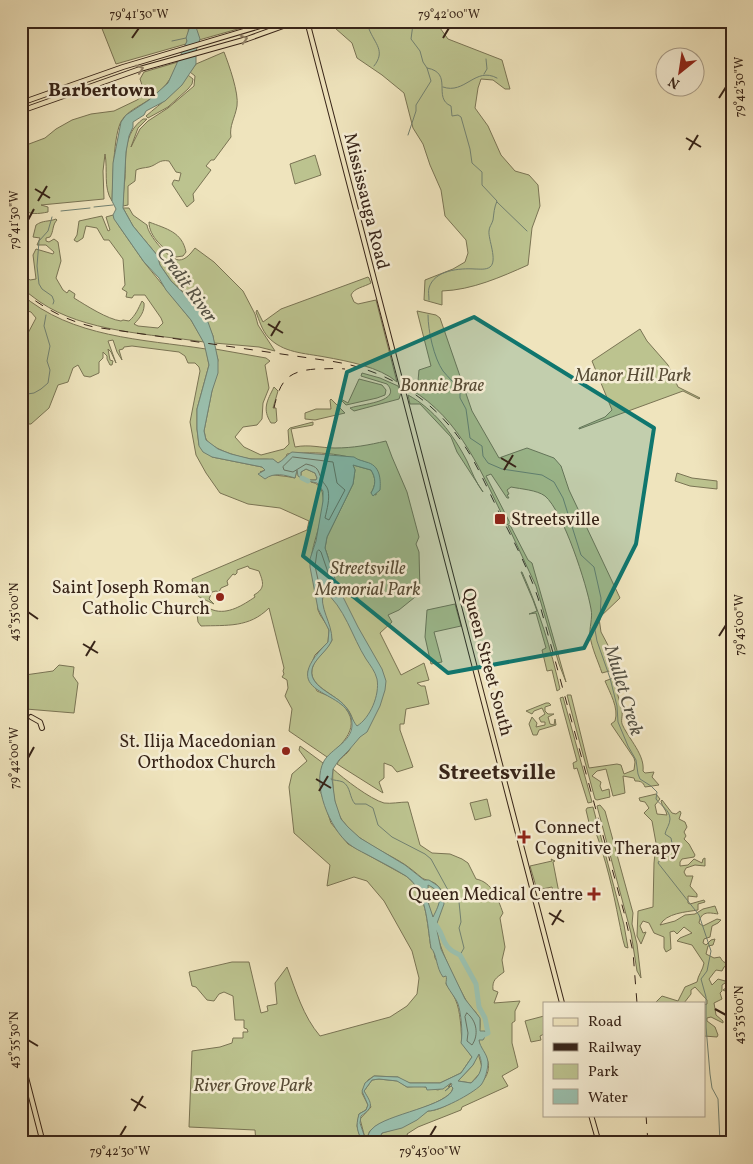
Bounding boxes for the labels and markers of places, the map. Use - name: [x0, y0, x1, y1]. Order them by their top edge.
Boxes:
- place label: Streetsville: [511, 508, 600, 533]
- marker: Streetsville: [493, 512, 507, 526]
- place label: Saint Joseph Roman Catholic Church: [52, 576, 210, 622]
- marker: Saint Joseph Roman Catholic Church: [214, 591, 226, 603]
- place label: St. Ilija Macedonian Orthodox Church: [119, 730, 276, 776]
- marker: St. Ilija Macedonian Orthodox Church: [280, 745, 292, 757]
- place label: Connect Cognitive Therapy: [535, 816, 680, 862]
- marker: Connect Cognitive Therapy: [517, 830, 531, 844]
- place label: Queen Medical Centre: [408, 883, 583, 908]
- marker: Queen Medical Centre: [587, 887, 601, 901]

